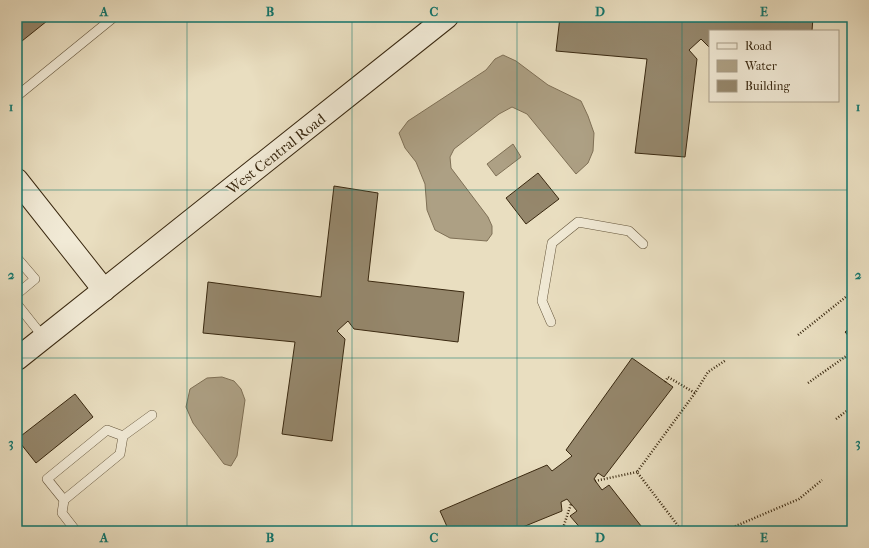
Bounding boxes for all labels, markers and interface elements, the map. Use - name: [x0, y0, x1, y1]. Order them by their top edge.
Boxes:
- text: A: [99, 4, 109, 19]
- text: B: [266, 4, 275, 19]
- text: C: [430, 4, 439, 19]
- text: D: [595, 4, 605, 19]
- text: E: [760, 4, 768, 19]
- legend: [709, 30, 839, 102]
- text: Road: [745, 39, 772, 53]
- text: Water: [744, 59, 778, 73]
- text: Building: [745, 79, 790, 93]
- text: 1: [9, 99, 14, 114]
- text: 1: [856, 99, 861, 114]
- street label: West Central Road: [222, 109, 330, 199]
- text: 2: [8, 267, 15, 282]
- text: 2: [855, 267, 862, 282]
- text: 3: [8, 435, 14, 451]
- text: 3: [855, 435, 861, 451]
- text: A: [99, 530, 109, 545]
- text: B: [266, 530, 275, 545]
- text: C: [430, 530, 439, 545]
- text: D: [595, 530, 605, 545]
- text: E: [760, 530, 768, 545]

